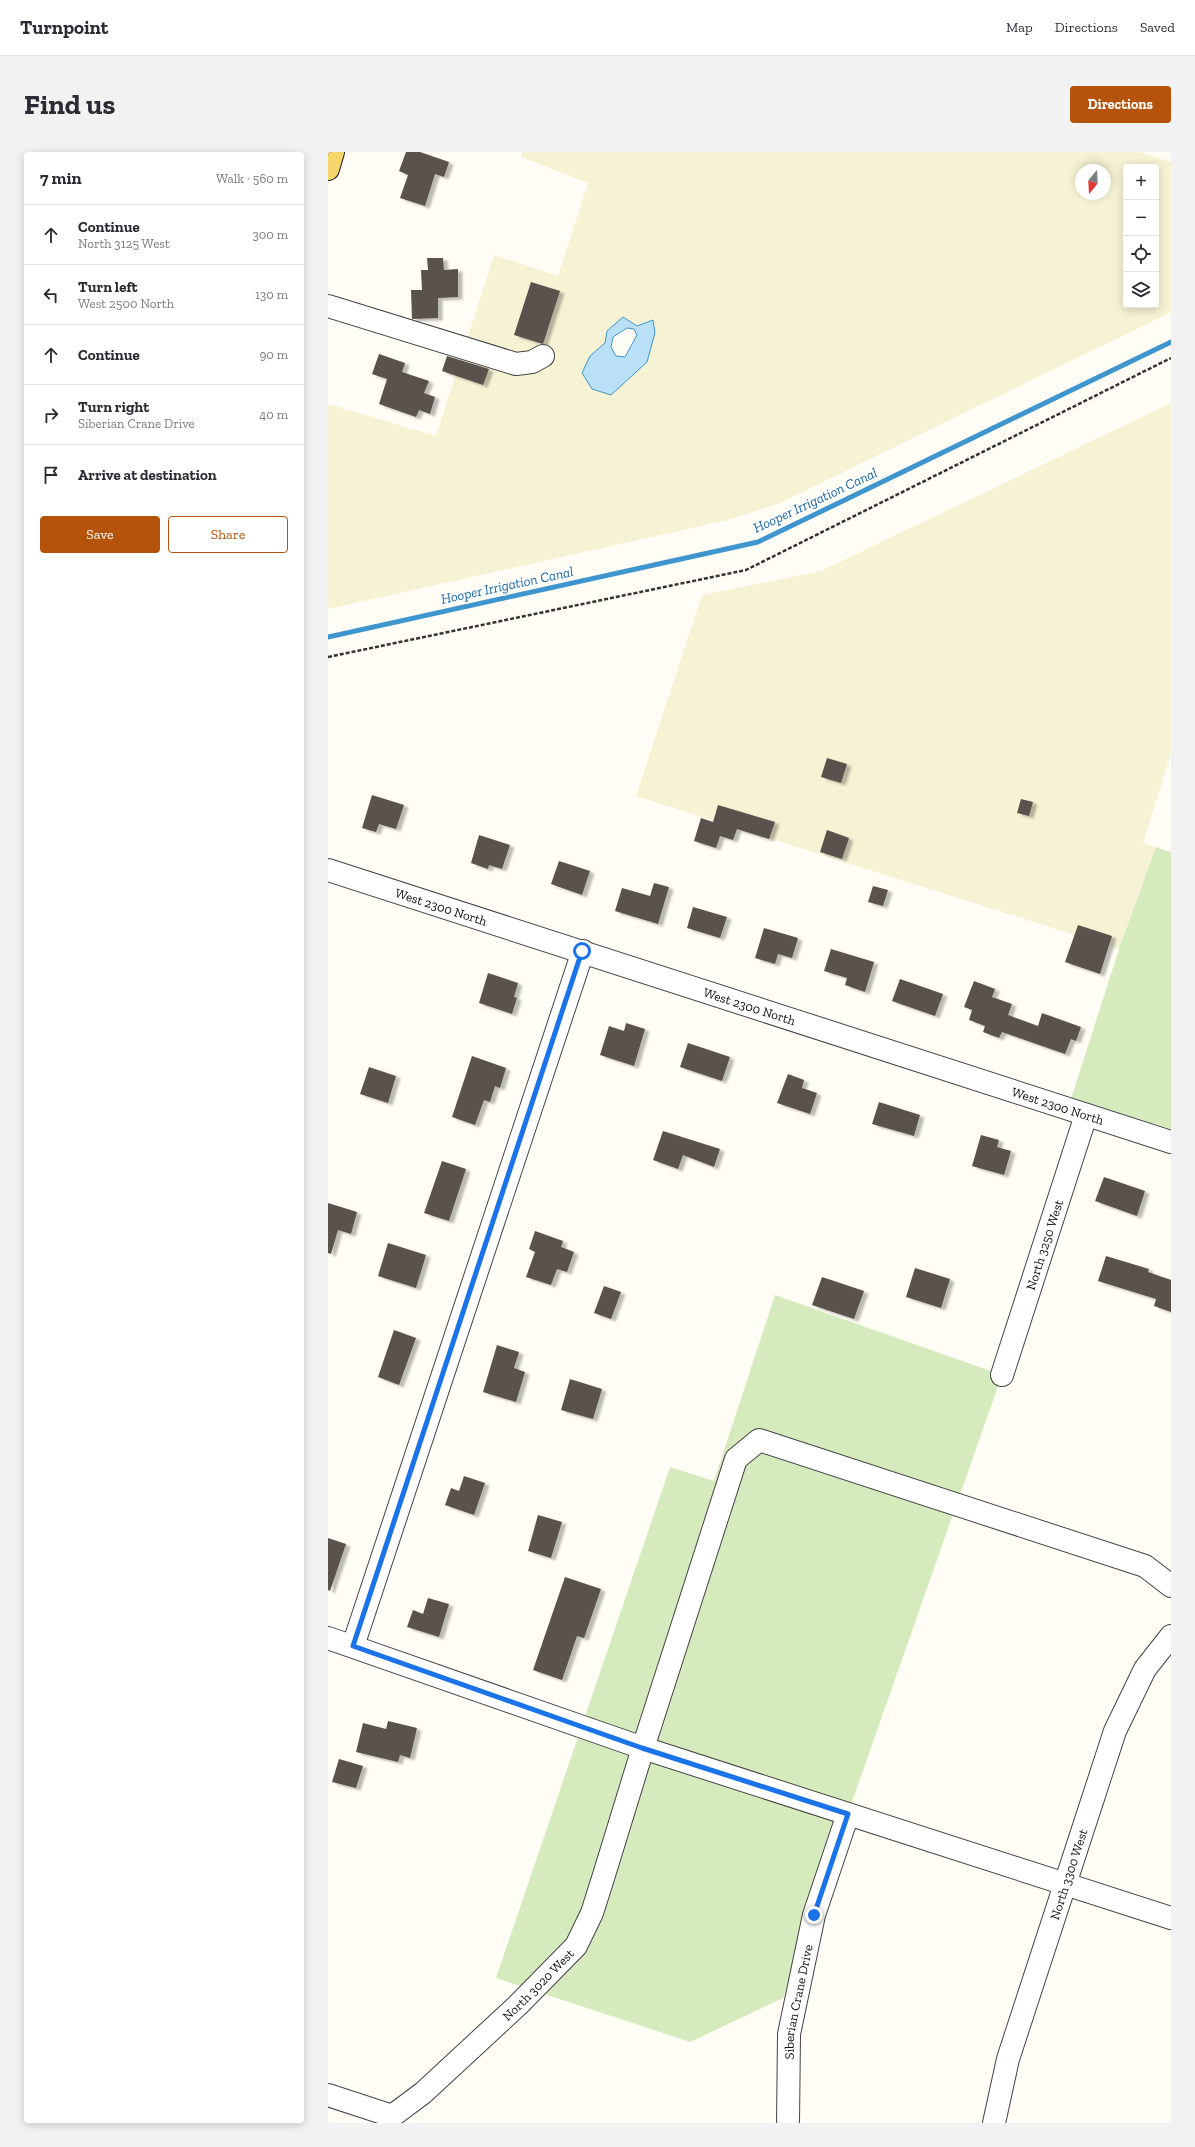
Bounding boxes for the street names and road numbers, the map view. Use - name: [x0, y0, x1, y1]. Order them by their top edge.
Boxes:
- street label: West 2300 North: [393, 885, 490, 929]
- street label: West 2300 North: [702, 985, 798, 1029]
- street label: West 2300 North: [1010, 1084, 1106, 1128]
- street label: North 3250 West: [1023, 1197, 1066, 1292]
- street label: North 3300 West: [1047, 1827, 1091, 1922]
- street label: Siberian Crane Drive: [782, 1943, 816, 2059]
- street label: North 3020 West: [499, 1946, 577, 2024]

